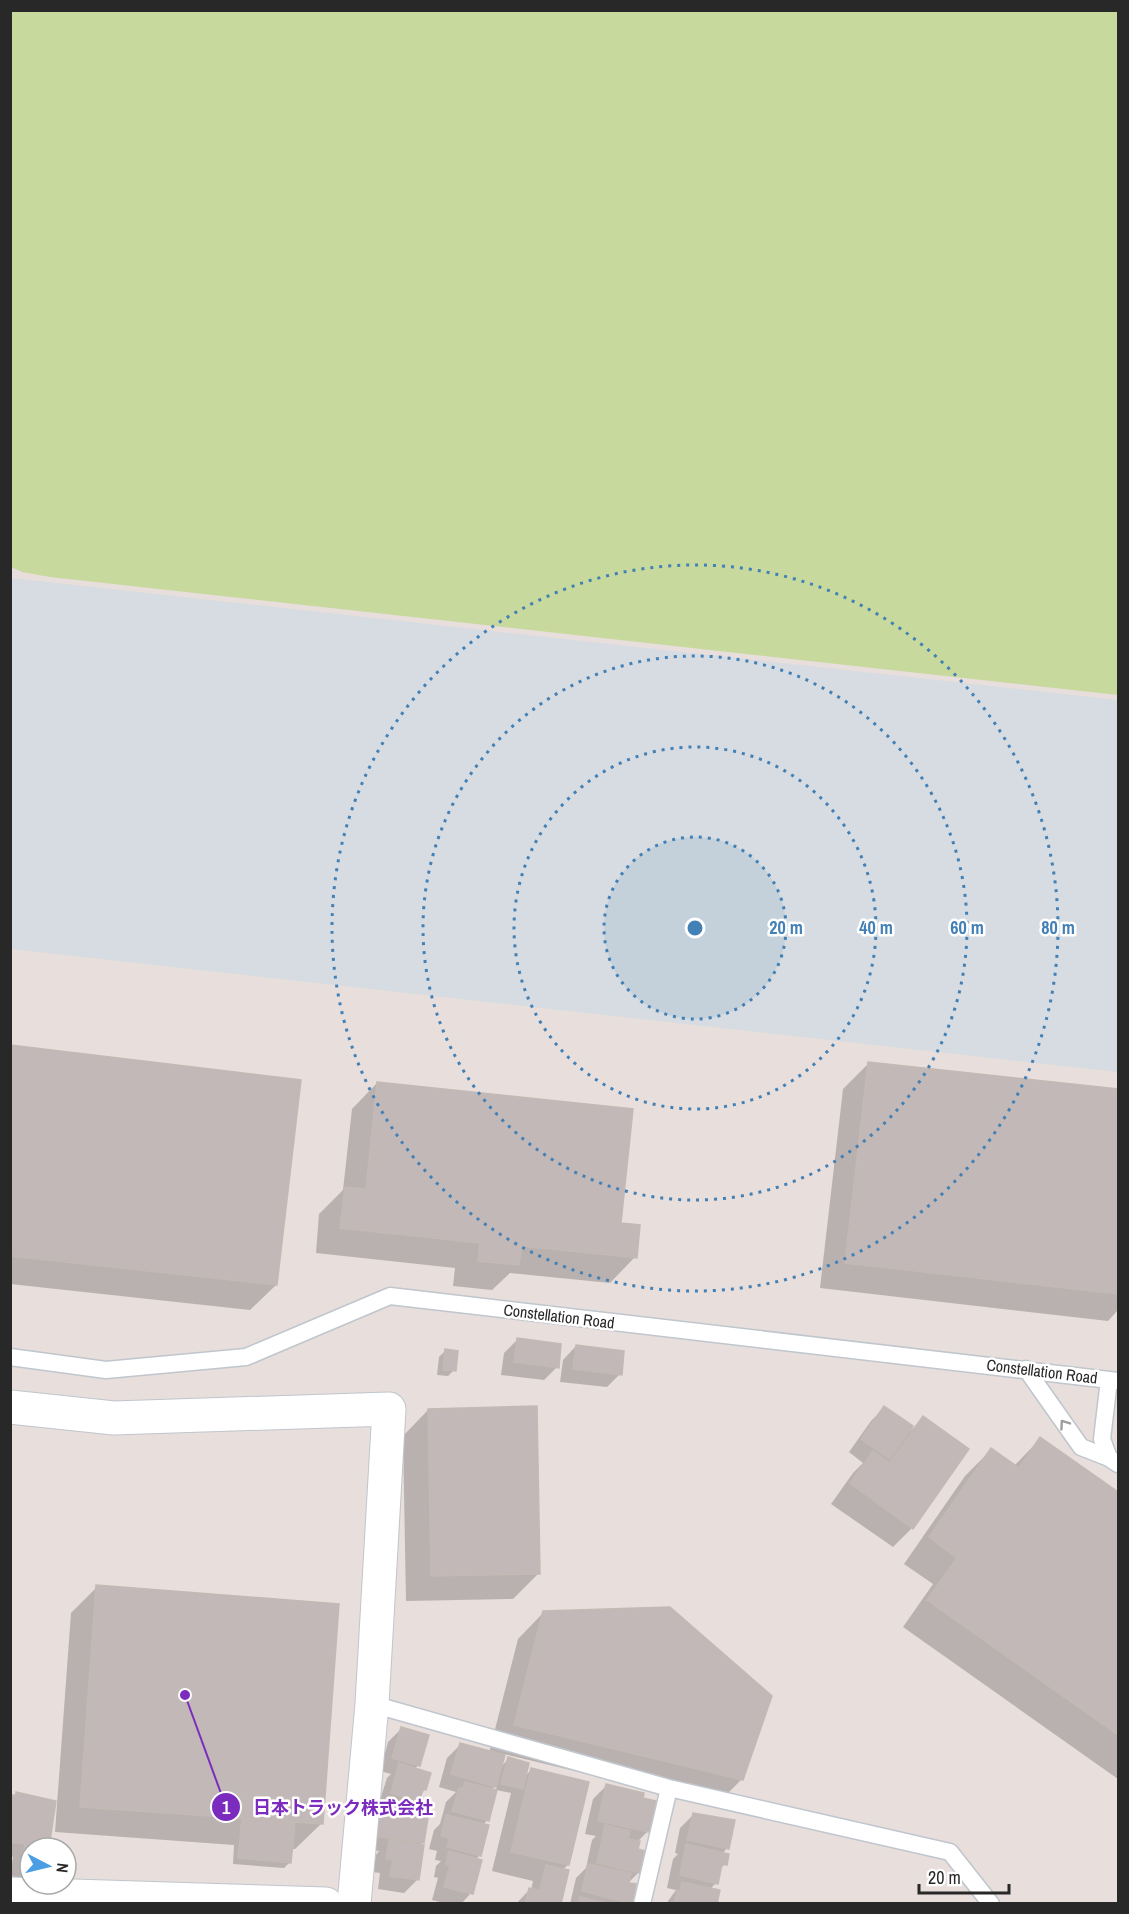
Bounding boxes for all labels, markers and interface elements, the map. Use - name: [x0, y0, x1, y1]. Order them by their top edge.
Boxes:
- text: 20 m: [769, 915, 803, 940]
- text: 40 m: [859, 915, 893, 940]
- text: 60 m: [950, 915, 984, 940]
- text: 80 m: [1041, 915, 1075, 940]
- centre of rings: [685, 918, 705, 938]
- street label: Constellation Road: [502, 1298, 616, 1334]
- street label: Constellation Road: [985, 1353, 1099, 1389]
- one-way arrow: [1060, 1420, 1071, 1431]
- callout: 日本トラック株式会社: [211, 1789, 445, 1825]
- text: 1: [222, 1795, 231, 1820]
- text: 日本トラック株式会社: [253, 1795, 433, 1820]
- north arrow: [18, 1836, 78, 1896]
- scale bar: [919, 1857, 1009, 1895]
- text: N: [51, 1862, 74, 1874]
- text: 20 m: [928, 1865, 961, 1890]

